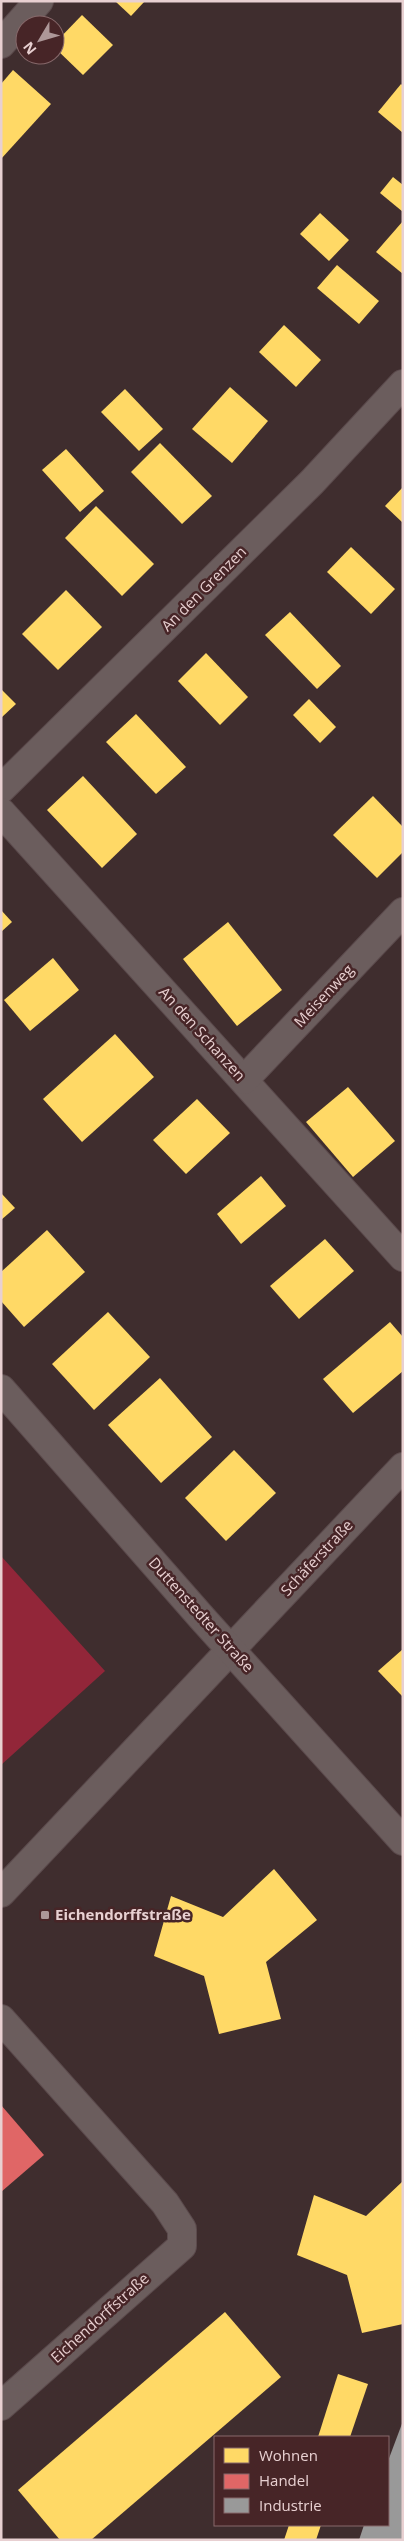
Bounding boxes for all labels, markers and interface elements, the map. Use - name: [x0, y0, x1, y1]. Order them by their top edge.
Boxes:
- north arrow: [15, 15, 65, 65]
- text: N: [18, 38, 40, 59]
- street label: An den Grenzen: [156, 541, 250, 635]
- street label: Meisenweg: [289, 960, 357, 1031]
- street label: An den Schanzen: [155, 982, 250, 1085]
- street label: Schäferstraße: [276, 1515, 357, 1600]
- street label: Duttenstedter Straße: [145, 1553, 259, 1676]
- place label: Eichendorffstraße: [55, 1904, 191, 1924]
- marker: Eichendorffstraße: [39, 1909, 51, 1921]
- street label: Eichendorffstraße: [46, 2268, 153, 2367]
- legend: [214, 2436, 389, 2526]
- text: Wohnen: [259, 2445, 318, 2465]
- text: Handel: [259, 2470, 309, 2490]
- text: Industrie: [259, 2495, 322, 2515]

